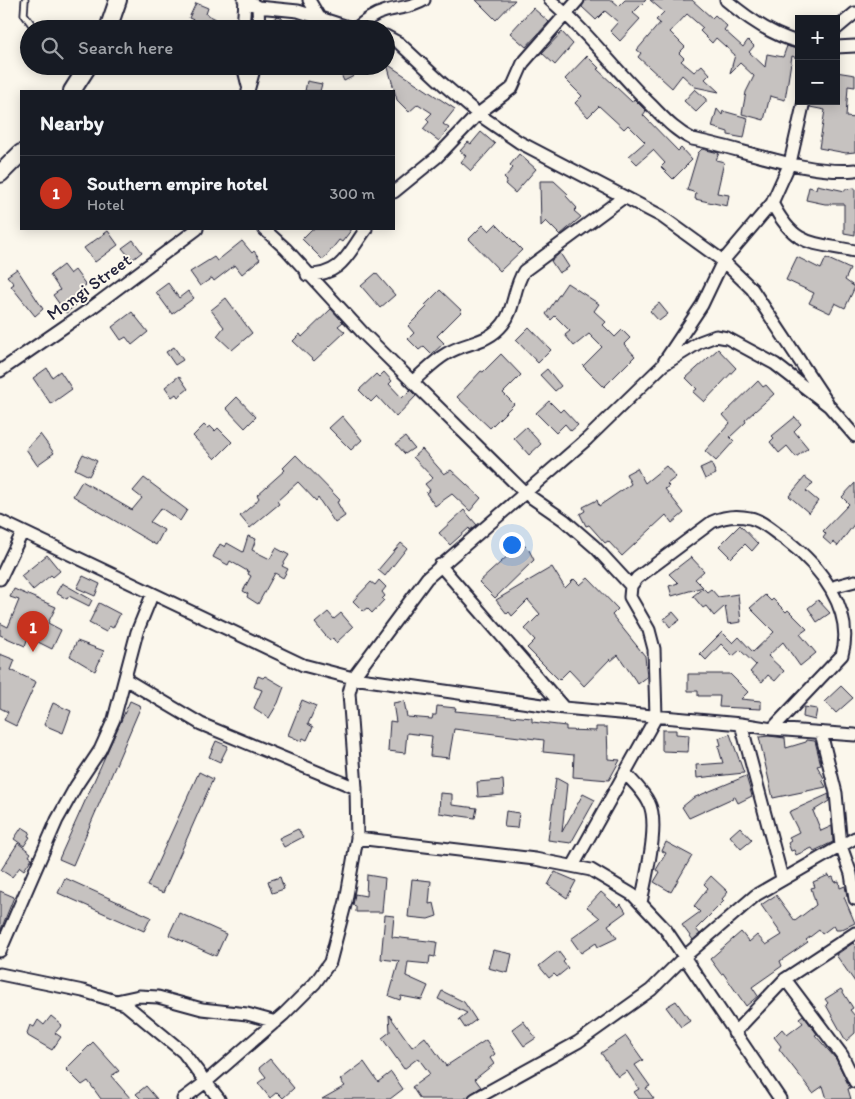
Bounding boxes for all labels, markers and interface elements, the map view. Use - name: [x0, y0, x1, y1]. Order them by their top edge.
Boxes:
- map controls: [795, 15, 840, 105]
- button: +: [795, 15, 840, 60]
- search box: [20, 20, 395, 75]
- icon: search: [38, 34, 66, 62]
- text: Search here: [78, 36, 173, 59]
- button: −: [795, 60, 840, 105]
- text: Nearby: [40, 110, 104, 135]
- text: Southern empire hotel: [87, 172, 268, 195]
- text: 1: [52, 184, 60, 203]
- text: 300 m: [330, 184, 375, 203]
- text: Hotel: [87, 195, 124, 214]
- street label: Mongi Street: [42, 249, 136, 325]
- your location: [499, 532, 525, 558]
- pin: 1: [17, 611, 49, 652]

